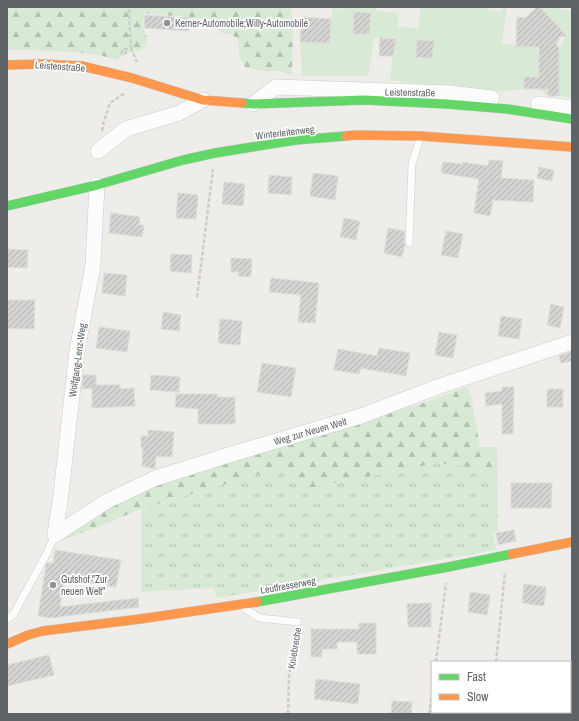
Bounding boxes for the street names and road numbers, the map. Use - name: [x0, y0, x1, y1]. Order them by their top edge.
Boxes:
- street label: Leistenstraße: [35, 58, 86, 75]
- street label: Leistenstraße: [385, 86, 436, 99]
- street label: Winterleitenweg: [255, 122, 316, 143]
- street label: Wolfgang-Lenz-Weg: [66, 322, 89, 398]
- street label: Weg zur Neuen Welt: [272, 415, 349, 448]
- street label: Leutfresserweg: [259, 574, 317, 597]
- street label: Kniebreche: [285, 626, 304, 670]

